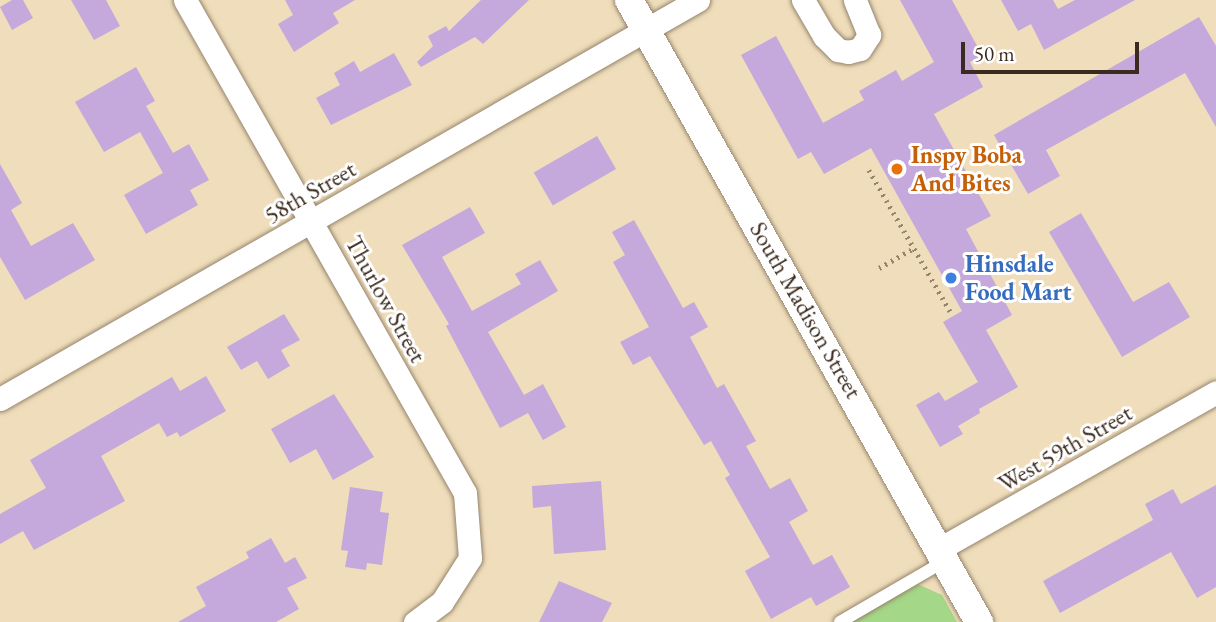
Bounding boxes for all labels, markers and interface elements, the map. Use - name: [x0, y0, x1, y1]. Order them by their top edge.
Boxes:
- scale bar: [964, 28, 1142, 72]
- text: 50 m: [974, 40, 1015, 67]
- place label: Inspy Boba And Bites: [911, 141, 1022, 197]
- street label: 58th Street: [259, 154, 361, 230]
- marker: Inspy Boba And Bites: [889, 161, 905, 177]
- street label: South Madison Street: [744, 217, 868, 403]
- street label: Thurlow Street: [339, 231, 433, 367]
- place label: Hinsdale Food Mart: [965, 250, 1071, 306]
- marker: Hinsdale Food Mart: [943, 270, 959, 286]
- street label: West 59th Street: [993, 398, 1137, 498]

